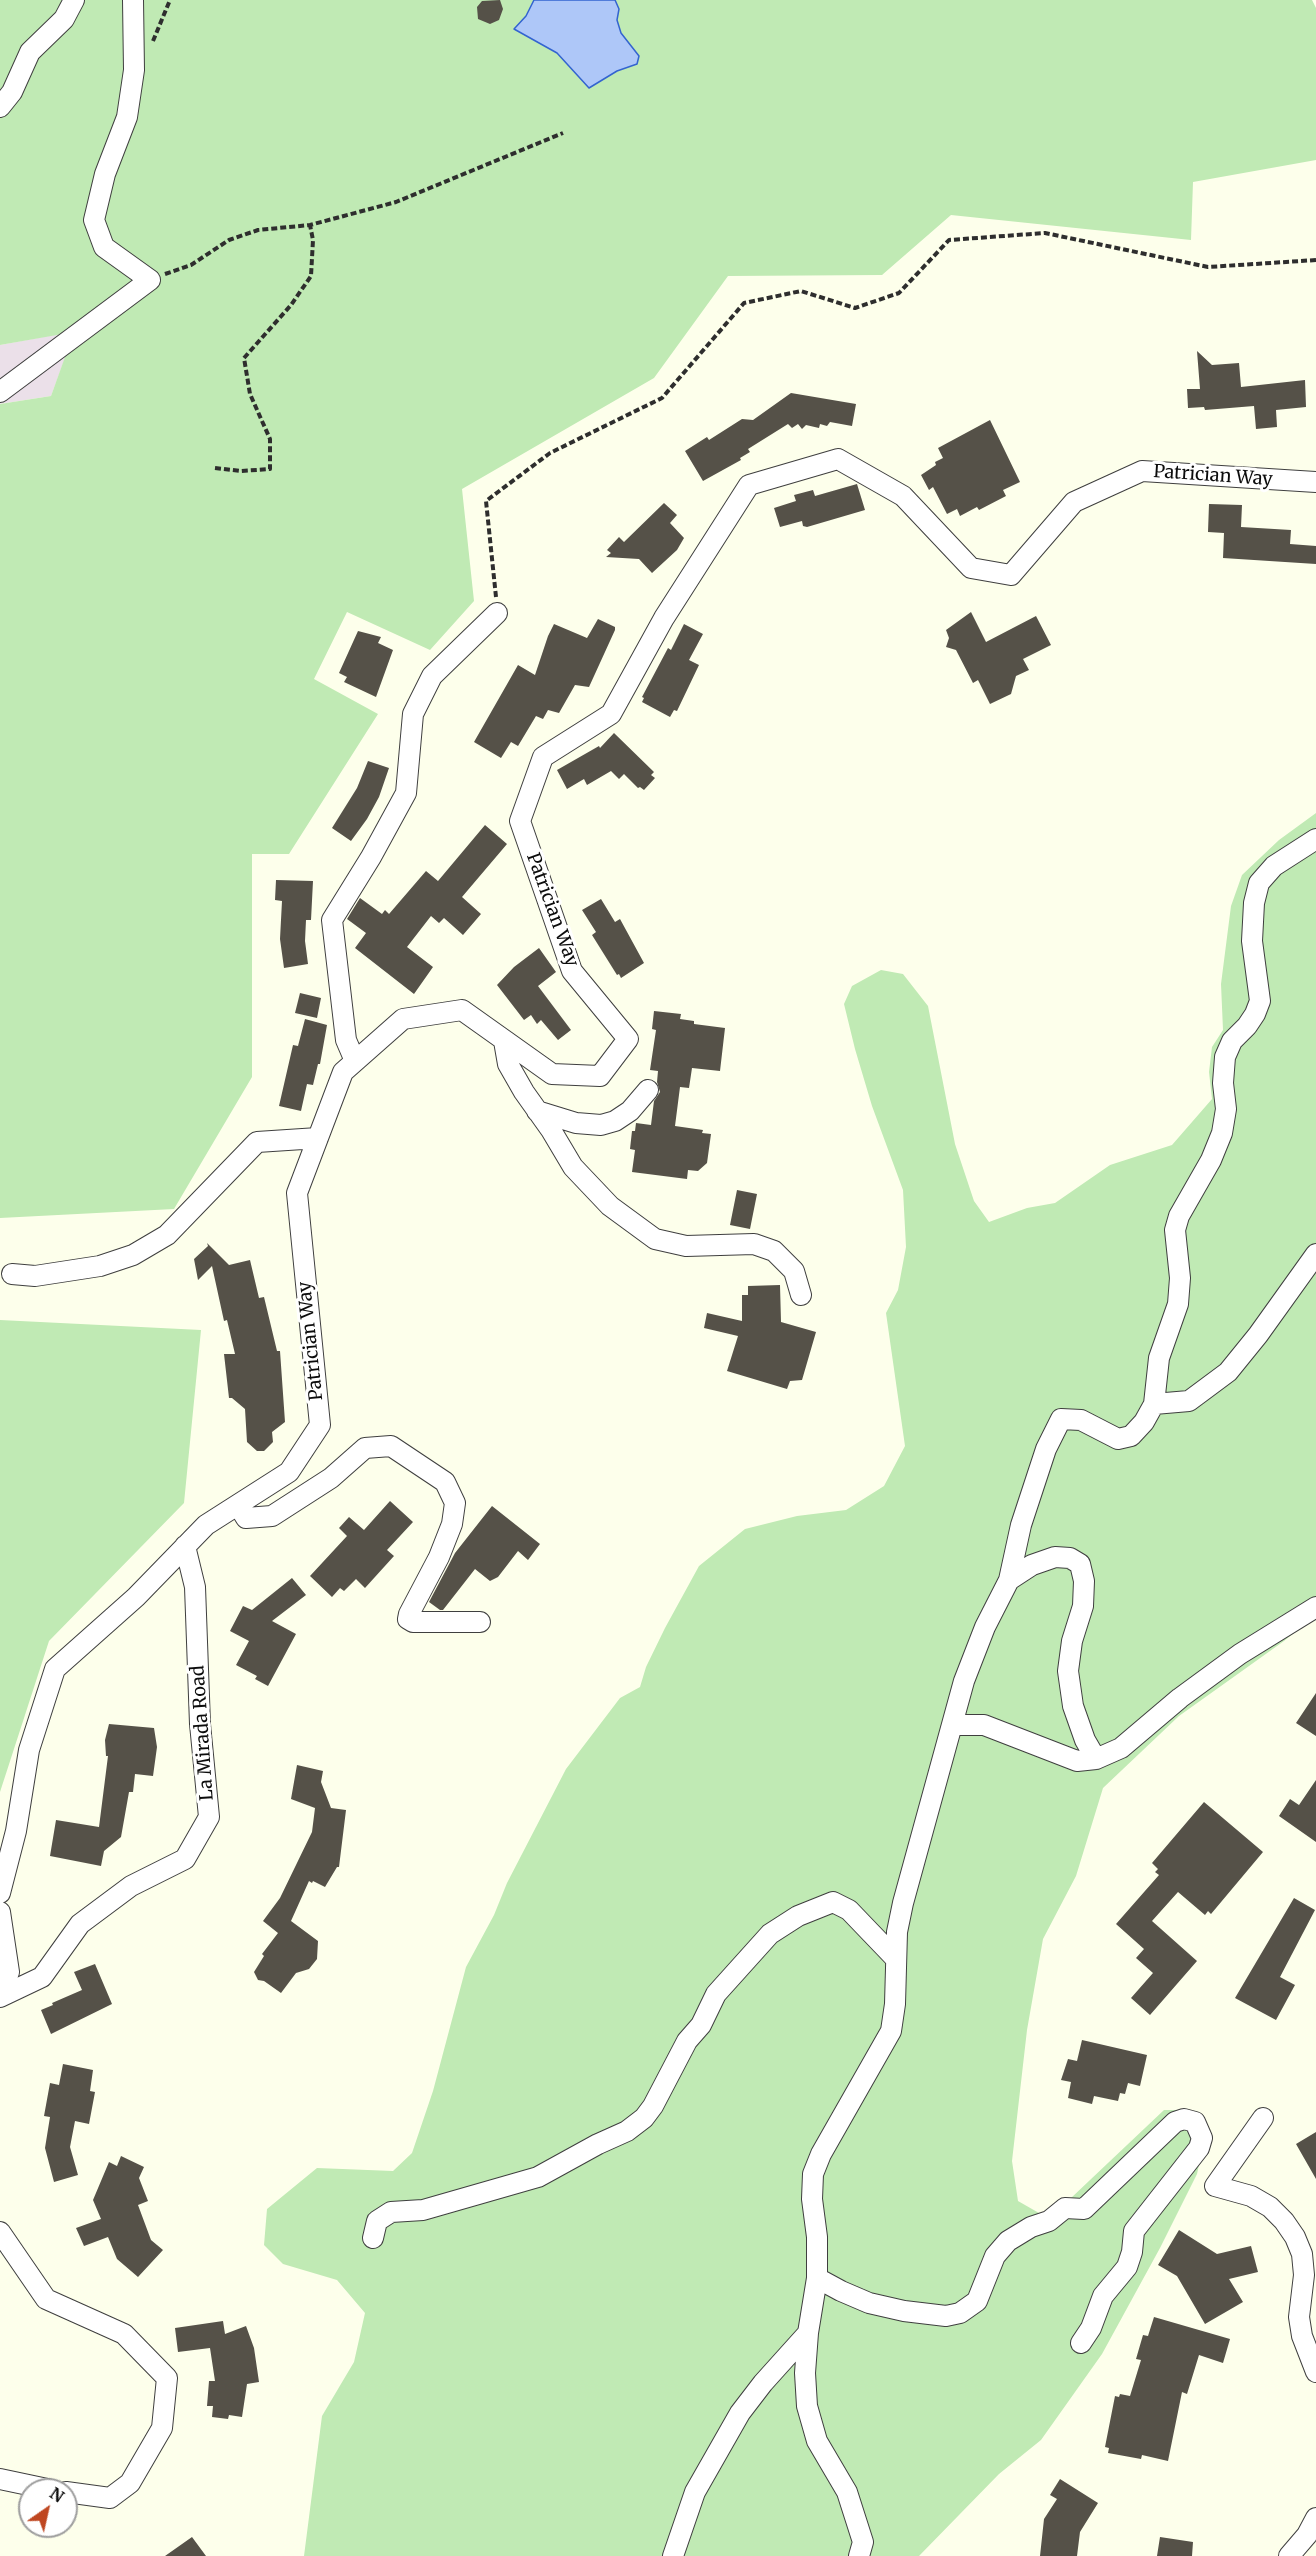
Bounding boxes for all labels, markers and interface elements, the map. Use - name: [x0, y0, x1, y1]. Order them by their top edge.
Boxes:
- street label: Patrician Way: [1153, 461, 1273, 491]
- street label: Patrician Way: [521, 850, 583, 970]
- street label: Patrician Way: [294, 1280, 328, 1402]
- street label: La Mirada Road: [187, 1665, 219, 1801]
- north arrow: [18, 2478, 78, 2538]
- text: N: [46, 2483, 68, 2507]

